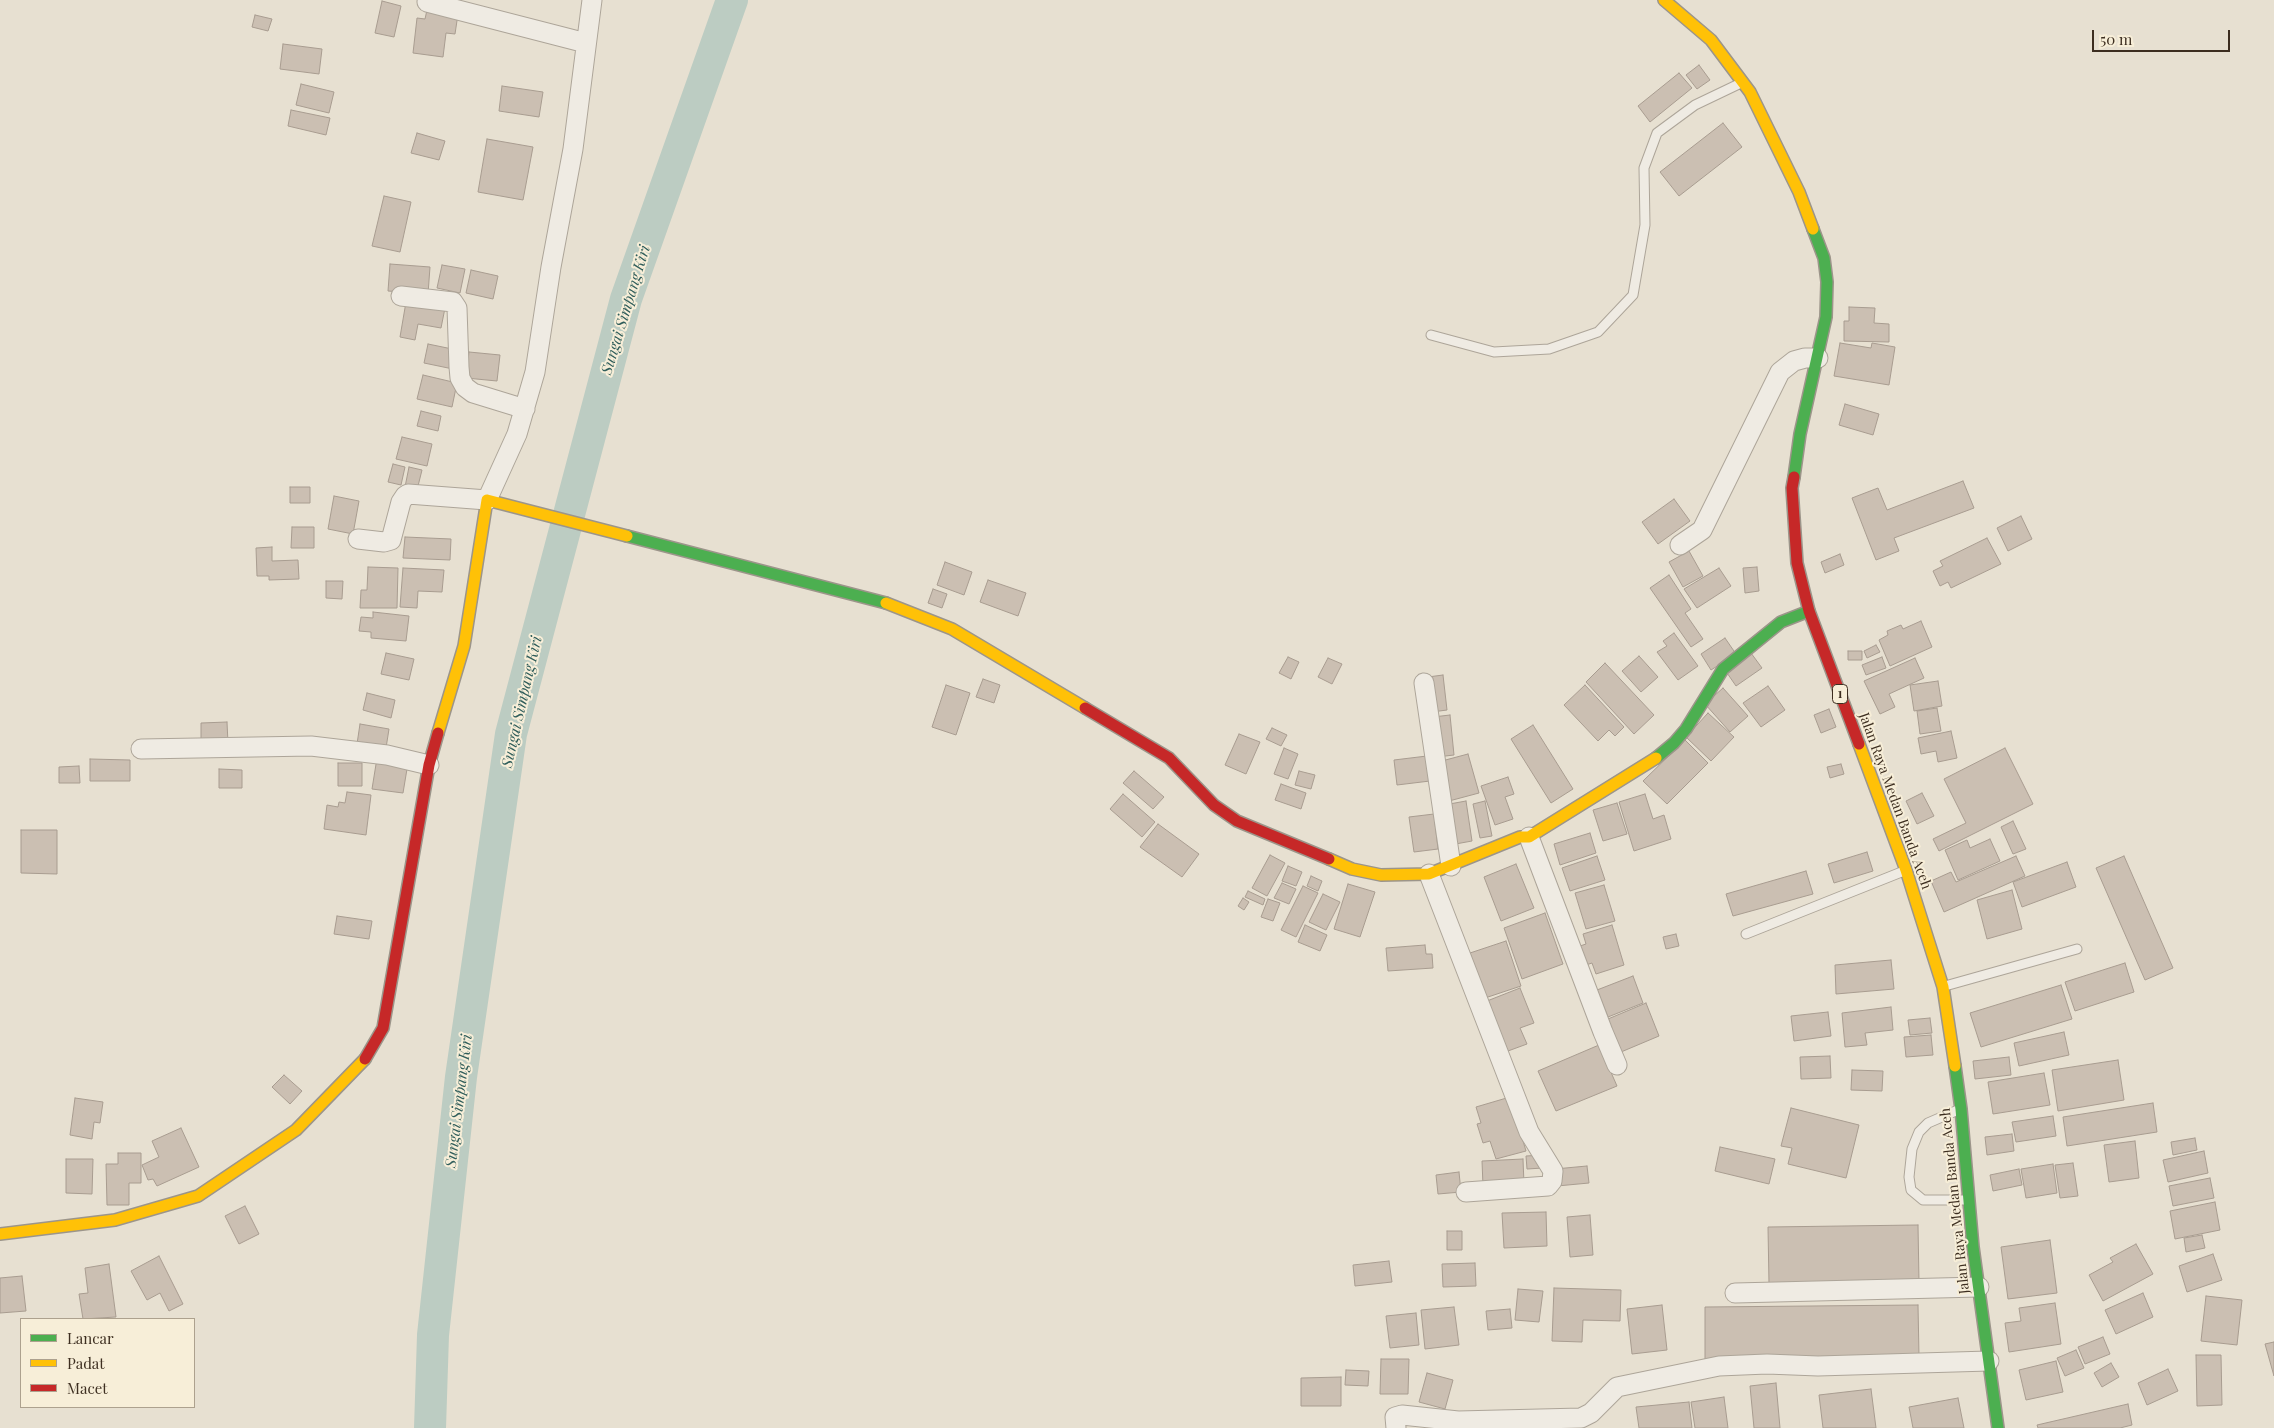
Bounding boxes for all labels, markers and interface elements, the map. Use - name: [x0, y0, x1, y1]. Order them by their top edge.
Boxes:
- scale bar: [2094, 20, 2232, 52]
- text: 50 m: [2100, 29, 2132, 49]
- water label: Sungai Simpang Kiri: [598, 243, 654, 377]
- water label: Sungai Simpang Kiri: [498, 635, 546, 769]
- road number: 1: [1832, 684, 1848, 704]
- street label: Jalan Raya Medan Banda Aceh: [1855, 710, 1935, 892]
- water label: Sungai Simpang Kiri: [442, 1033, 476, 1169]
- street label: Jalan Raya Medan Banda Aceh: [1937, 1107, 1973, 1295]
- legend: [20, 1318, 195, 1408]
- text: Lancar: [67, 1328, 114, 1348]
- text: Padat: [67, 1353, 105, 1373]
- text: Macet: [67, 1378, 108, 1398]

